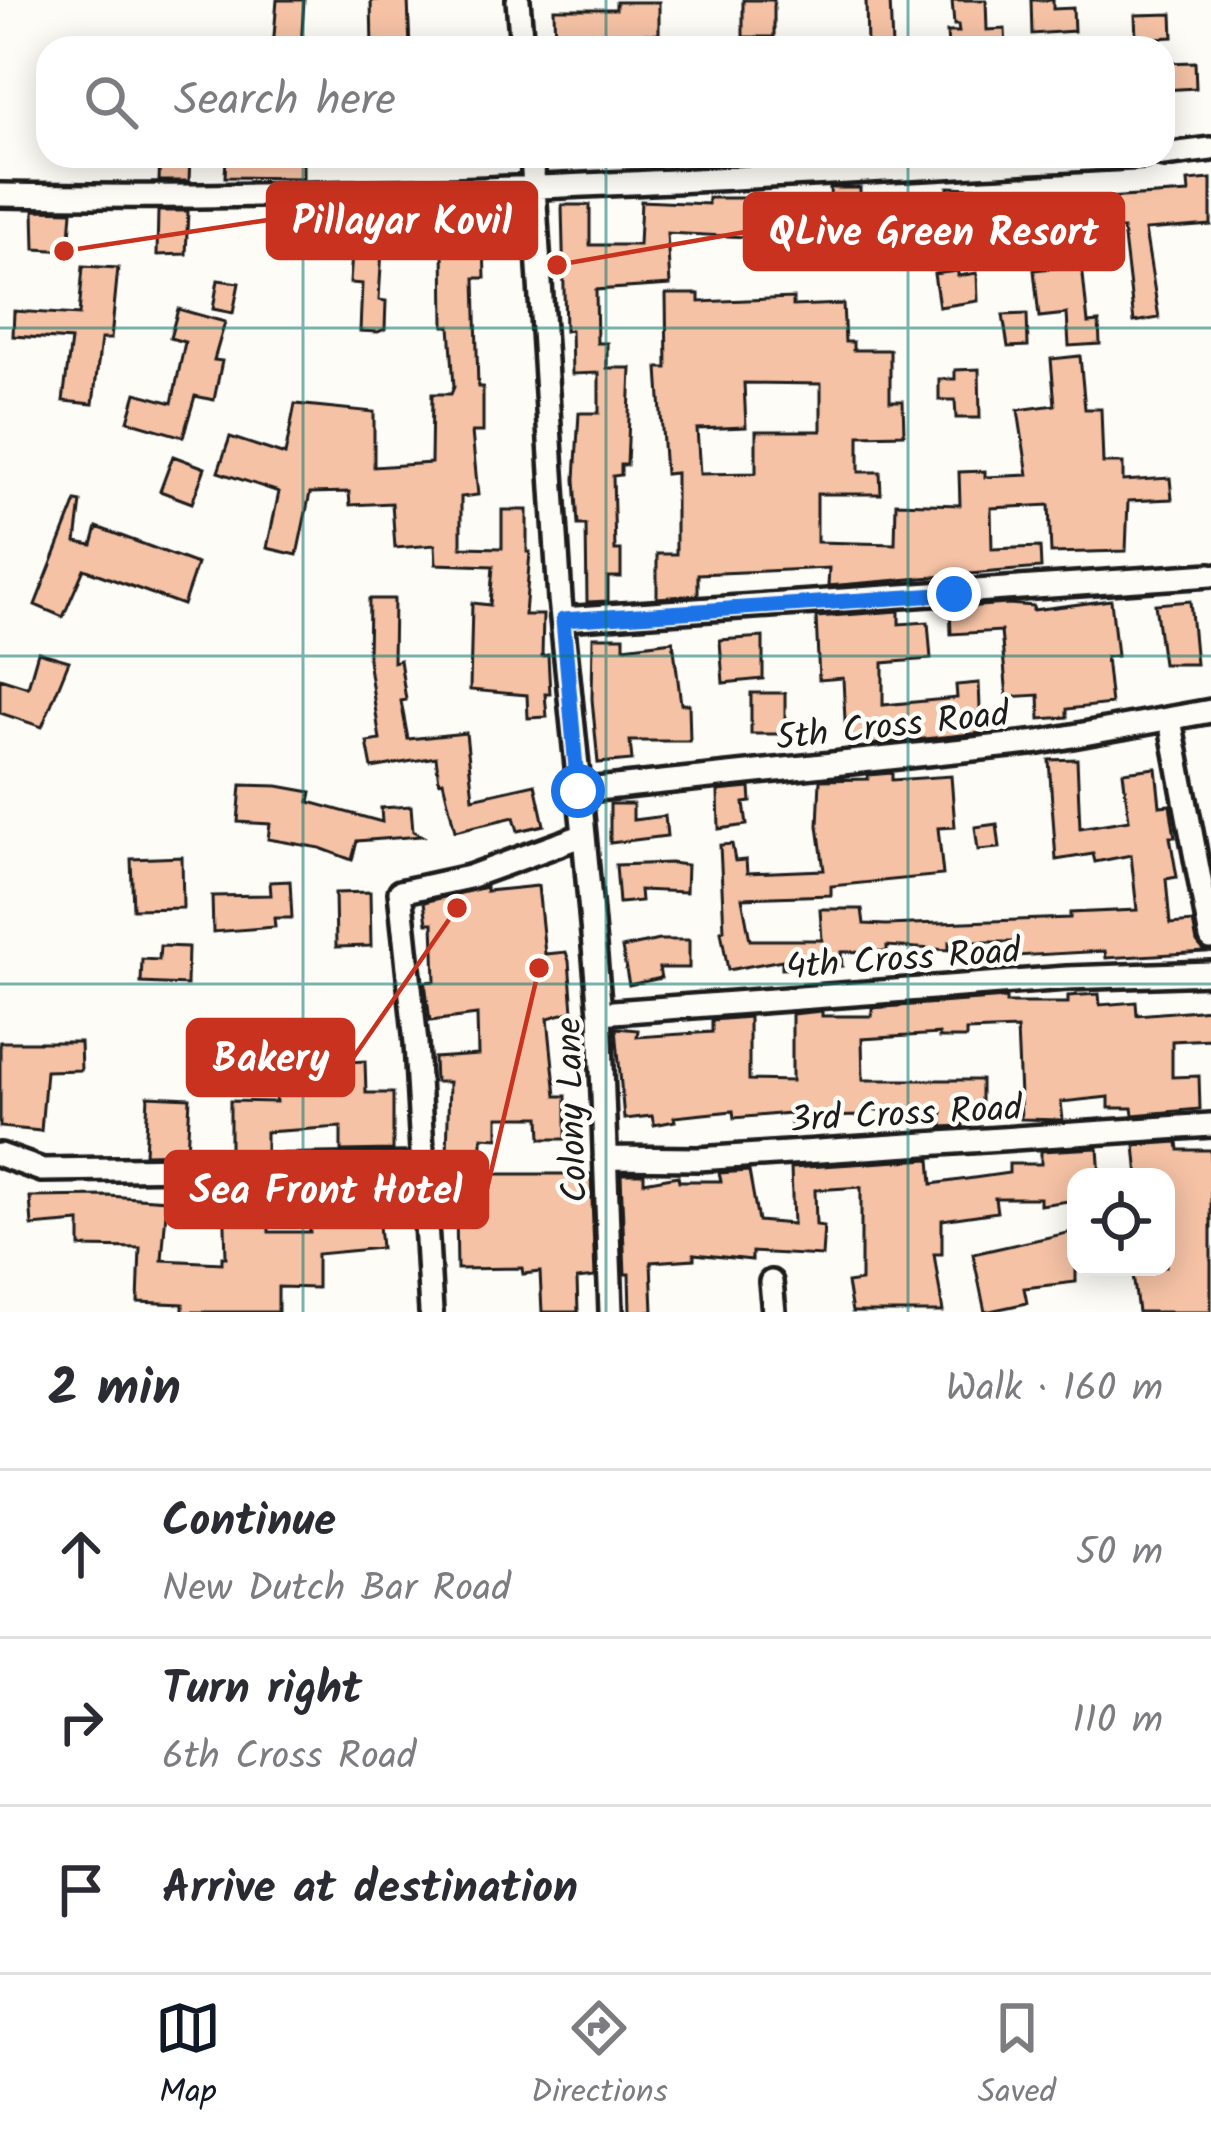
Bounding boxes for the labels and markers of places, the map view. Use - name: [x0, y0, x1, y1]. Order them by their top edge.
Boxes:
- callout: Pillayar Kovil: [268, 183, 536, 258]
- callout: QLive Green Resort: [745, 194, 1123, 269]
- callout: Bakery: [188, 1020, 353, 1095]
- callout: Sea Front Hotel: [166, 1152, 487, 1227]

